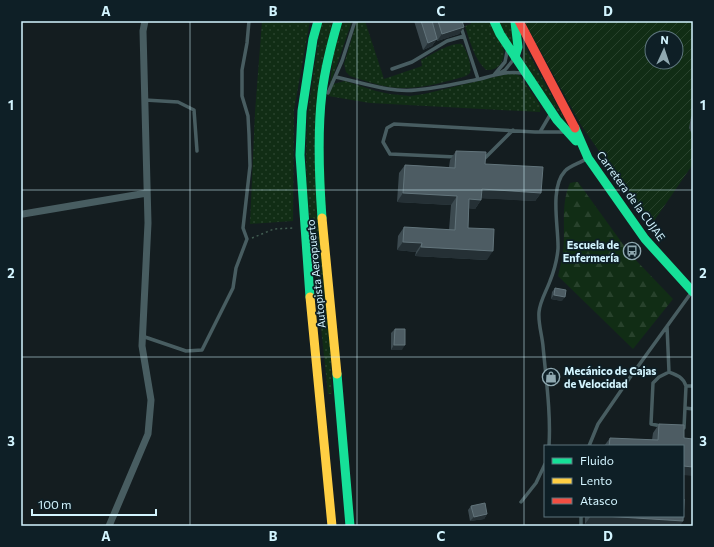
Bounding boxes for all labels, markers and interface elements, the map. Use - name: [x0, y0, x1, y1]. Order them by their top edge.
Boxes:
- text: A: [101, 3, 111, 19]
- text: B: [269, 3, 278, 19]
- text: C: [437, 3, 446, 19]
- text: D: [603, 3, 613, 19]
- north arrow: [644, 30, 684, 70]
- text: N: [660, 33, 669, 46]
- text: 1: [8, 97, 14, 113]
- text: 1: [700, 97, 706, 113]
- street label: Carretera de la CUJAE: [594, 148, 668, 244]
- street label: Autopista Aeropuerto: [303, 219, 328, 329]
- place label: Escuela de Enfermería: [563, 238, 619, 264]
- bus stop icon: Escuela de Enfermería: [622, 241, 642, 261]
- text: 2: [7, 265, 15, 281]
- text: 2: [699, 265, 707, 281]
- place label: Mecánico de Cajas de Velocidad: [564, 364, 656, 390]
- shop icon: Mecánico de Cajas de Velocidad: [541, 367, 561, 387]
- text: 3: [7, 433, 15, 449]
- text: 3: [699, 433, 707, 449]
- legend: [544, 445, 684, 517]
- text: Fluido: [580, 453, 614, 467]
- text: Lento: [580, 473, 612, 487]
- scale bar: [32, 491, 156, 517]
- text: Atasco: [580, 493, 618, 507]
- text: 100 m: [38, 497, 72, 511]
- text: A: [101, 528, 111, 544]
- text: B: [269, 528, 278, 544]
- text: C: [437, 528, 446, 544]
- text: D: [603, 528, 613, 544]

